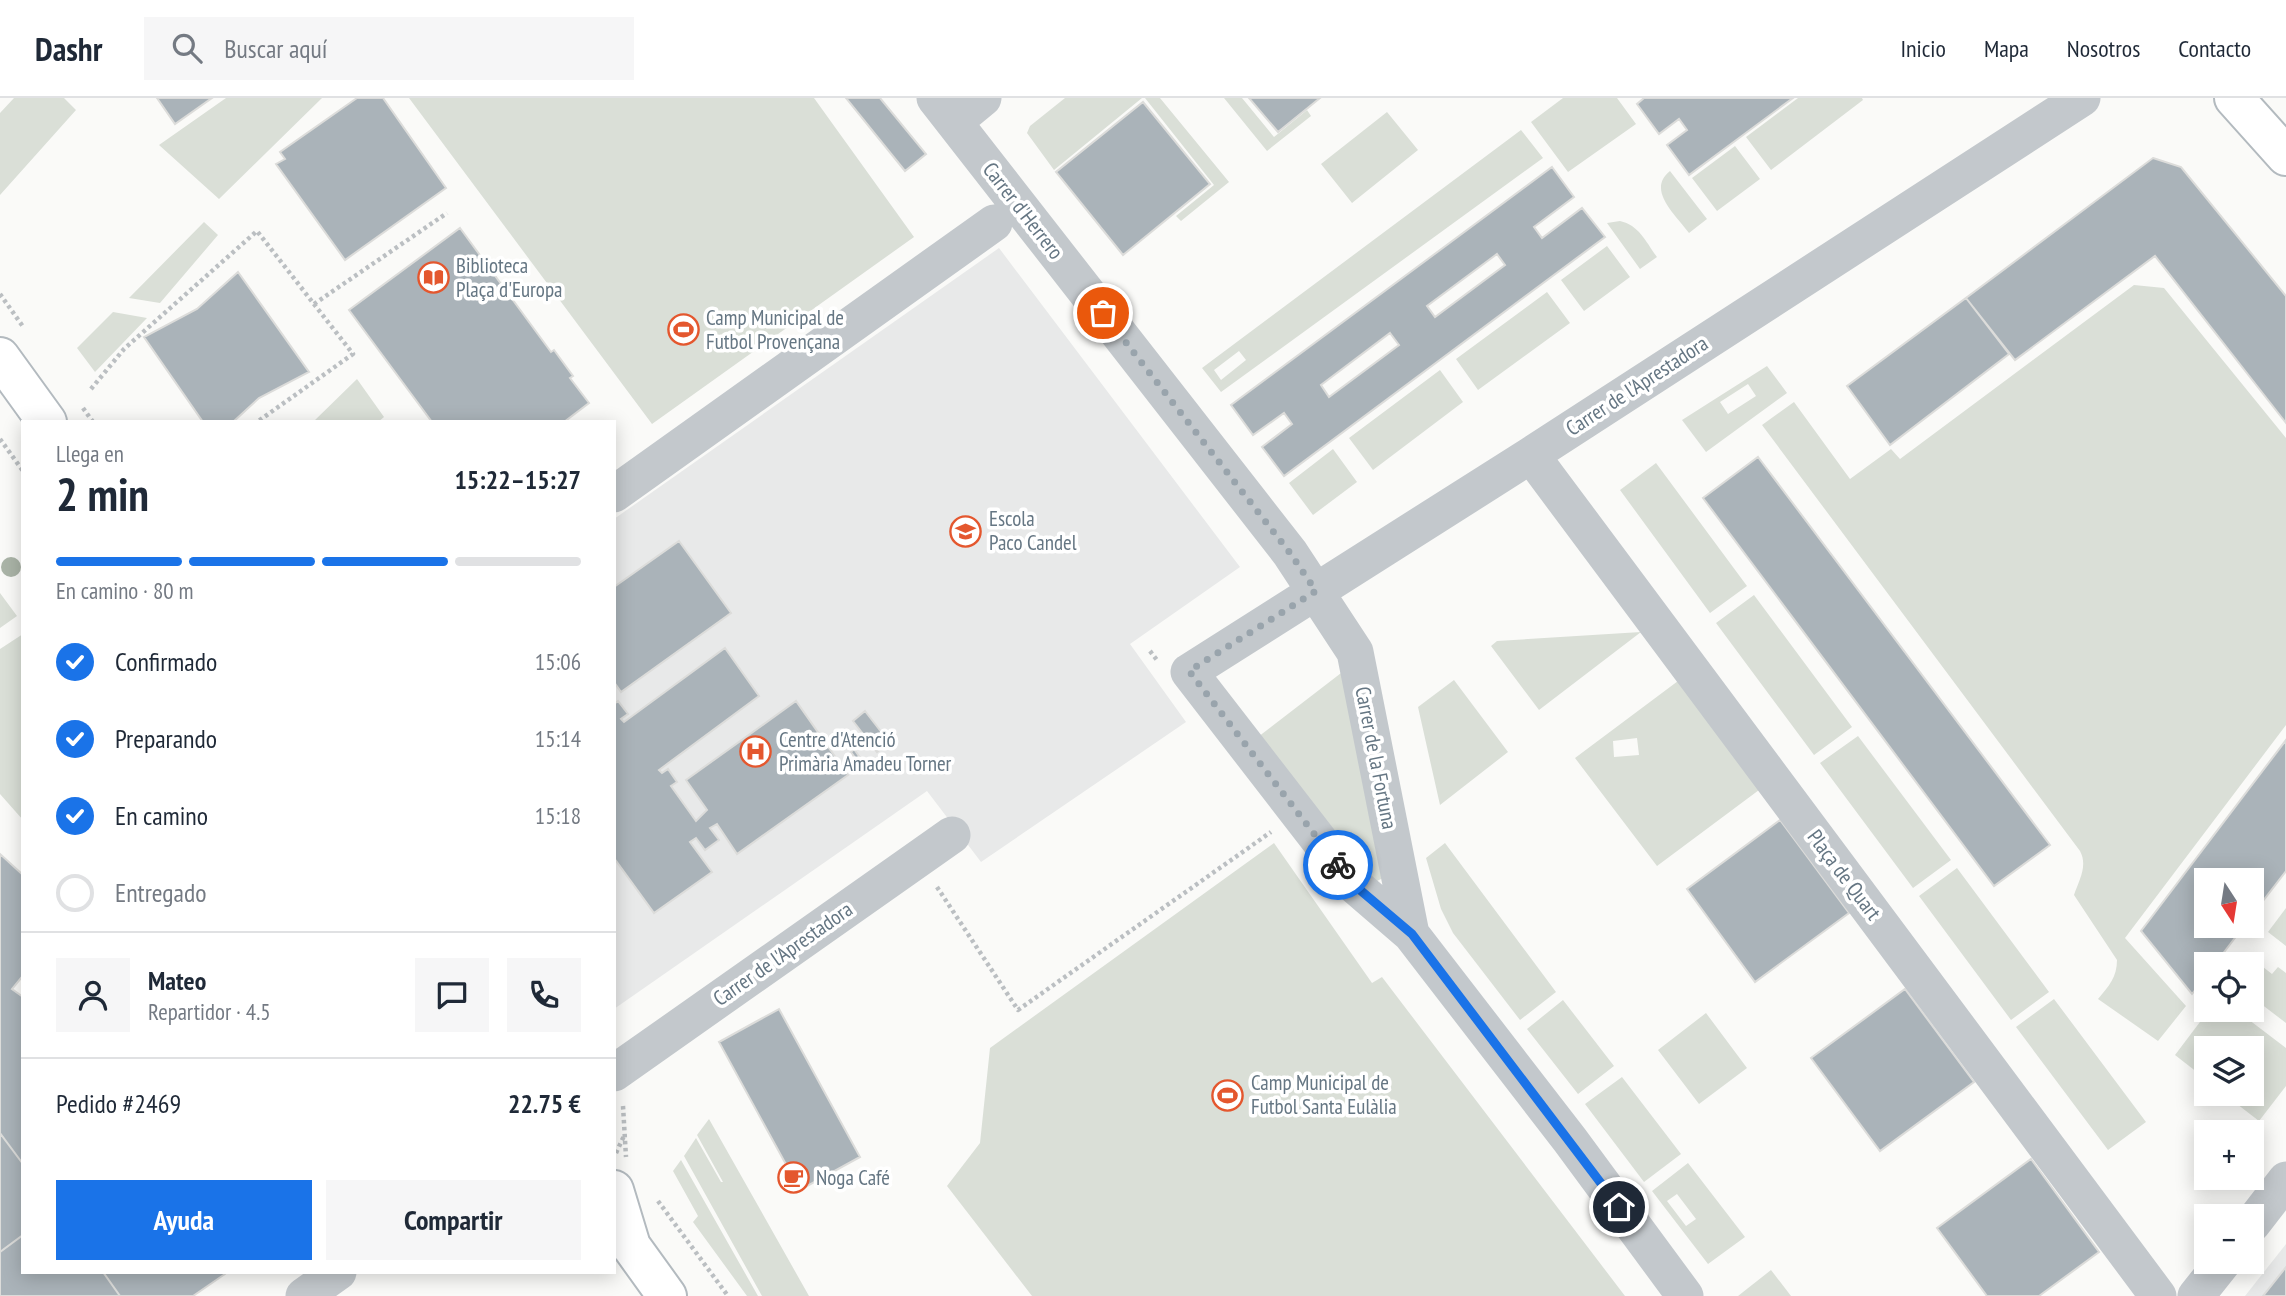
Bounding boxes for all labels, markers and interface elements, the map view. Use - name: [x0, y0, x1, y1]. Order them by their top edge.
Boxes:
- search box: [144, 17, 634, 80]
- text: Dashr: [35, 27, 102, 70]
- icon: search: [168, 29, 206, 67]
- text: Buscar aquí: [224, 32, 328, 65]
- text: Inicio: [1900, 33, 1946, 64]
- text: Mapa: [1984, 33, 2029, 64]
- text: Nosotros: [2067, 33, 2140, 64]
- text: Contacto: [2178, 33, 2251, 64]
- street label: Carrer d'Herrero: [977, 157, 1070, 265]
- place label: Biblioteca Plaça d'Europa: [456, 252, 562, 303]
- library icon: Biblioteca Plaça d'Europa: [416, 261, 450, 295]
- pin: [1073, 283, 1133, 343]
- icon: bag: [1084, 294, 1122, 332]
- place label: Camp Municipal de Futbol Provençana: [706, 304, 844, 355]
- sports icon: Camp Municipal de Futbol Provençana: [666, 313, 700, 347]
- street label: Carrer de l'Aprestadora: [1561, 330, 1713, 442]
- text: Llega en: [56, 439, 124, 468]
- text: 15:22–15:27: [454, 463, 581, 496]
- text: 2 min: [56, 464, 149, 524]
- place label: Escola Paco Candel: [989, 505, 1077, 556]
- school or university icon: Escola Paco Candel: [949, 514, 983, 548]
- text: En camino · 80 m: [56, 576, 193, 605]
- icon: check: [56, 643, 94, 681]
- text: Confirmado: [115, 645, 217, 678]
- text: 15:06: [535, 647, 581, 676]
- street label: Carrer de la Fortuna: [1349, 684, 1404, 831]
- icon: check: [56, 720, 94, 758]
- text: Preparando: [115, 722, 217, 755]
- text: 15:14: [535, 724, 581, 753]
- place label: Centre d'Atenció Primària Amadeu Torner: [779, 726, 952, 777]
- hospital icon: Centre d'Atenció Primària Amadeu Torner: [739, 735, 773, 769]
- icon: check: [56, 797, 94, 835]
- text: En camino: [115, 799, 208, 832]
- text: 15:18: [535, 801, 581, 830]
- street label: Plaça de Quart: [1802, 824, 1887, 925]
- courier: [1303, 830, 1373, 900]
- icon: bike: [1319, 846, 1357, 884]
- north arrow: [2194, 868, 2264, 938]
- map controls: [2194, 868, 2264, 1274]
- text: Entregado: [115, 876, 207, 909]
- street label: Carrer de l'Aprestadora: [708, 895, 858, 1012]
- button: locate: [2194, 952, 2264, 1022]
- button: person: [56, 958, 130, 1032]
- button: chat: [415, 958, 489, 1032]
- button: phone: [507, 958, 581, 1032]
- text: Mateo: [148, 964, 206, 997]
- text: Repartidor · 4.5: [148, 997, 271, 1026]
- button: layers: [2194, 1036, 2264, 1106]
- place label: Camp Municipal de Futbol Santa Eulàlia: [1251, 1069, 1397, 1120]
- sports icon: Camp Municipal de Futbol Santa Eulàlia: [1211, 1078, 1245, 1112]
- text: Pedido #2469: [56, 1087, 181, 1120]
- text: 22.75 €: [508, 1087, 581, 1120]
- button: +: [2194, 1120, 2264, 1190]
- cafe icon: Noga Café: [776, 1161, 810, 1195]
- place label: Noga Café: [816, 1164, 890, 1191]
- pin: [1589, 1177, 1649, 1237]
- button: Ayuda: [56, 1180, 312, 1260]
- button: Compartir: [326, 1180, 581, 1260]
- icon: home: [1600, 1188, 1638, 1226]
- button: −: [2194, 1204, 2264, 1274]

